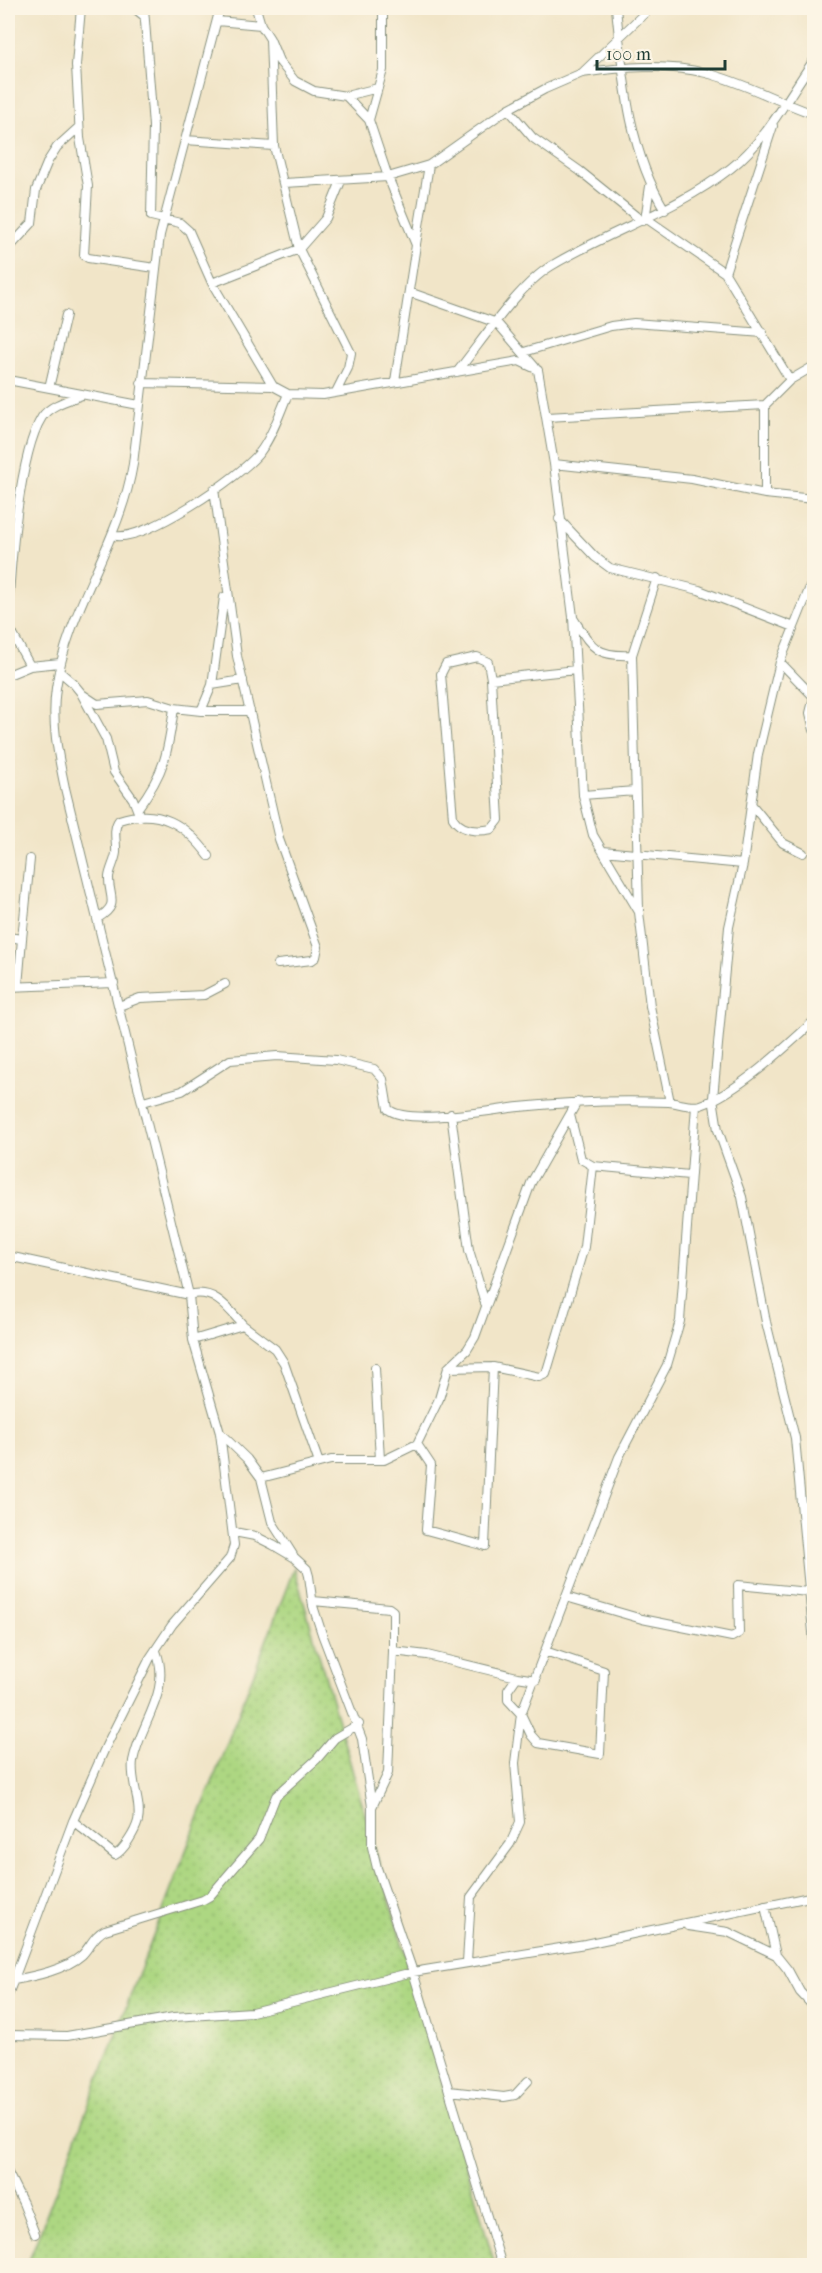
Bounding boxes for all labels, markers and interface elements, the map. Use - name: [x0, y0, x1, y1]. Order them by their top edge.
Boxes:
- scale bar: [597, 33, 724, 71]
- text: 100 m: [606, 44, 651, 65]

